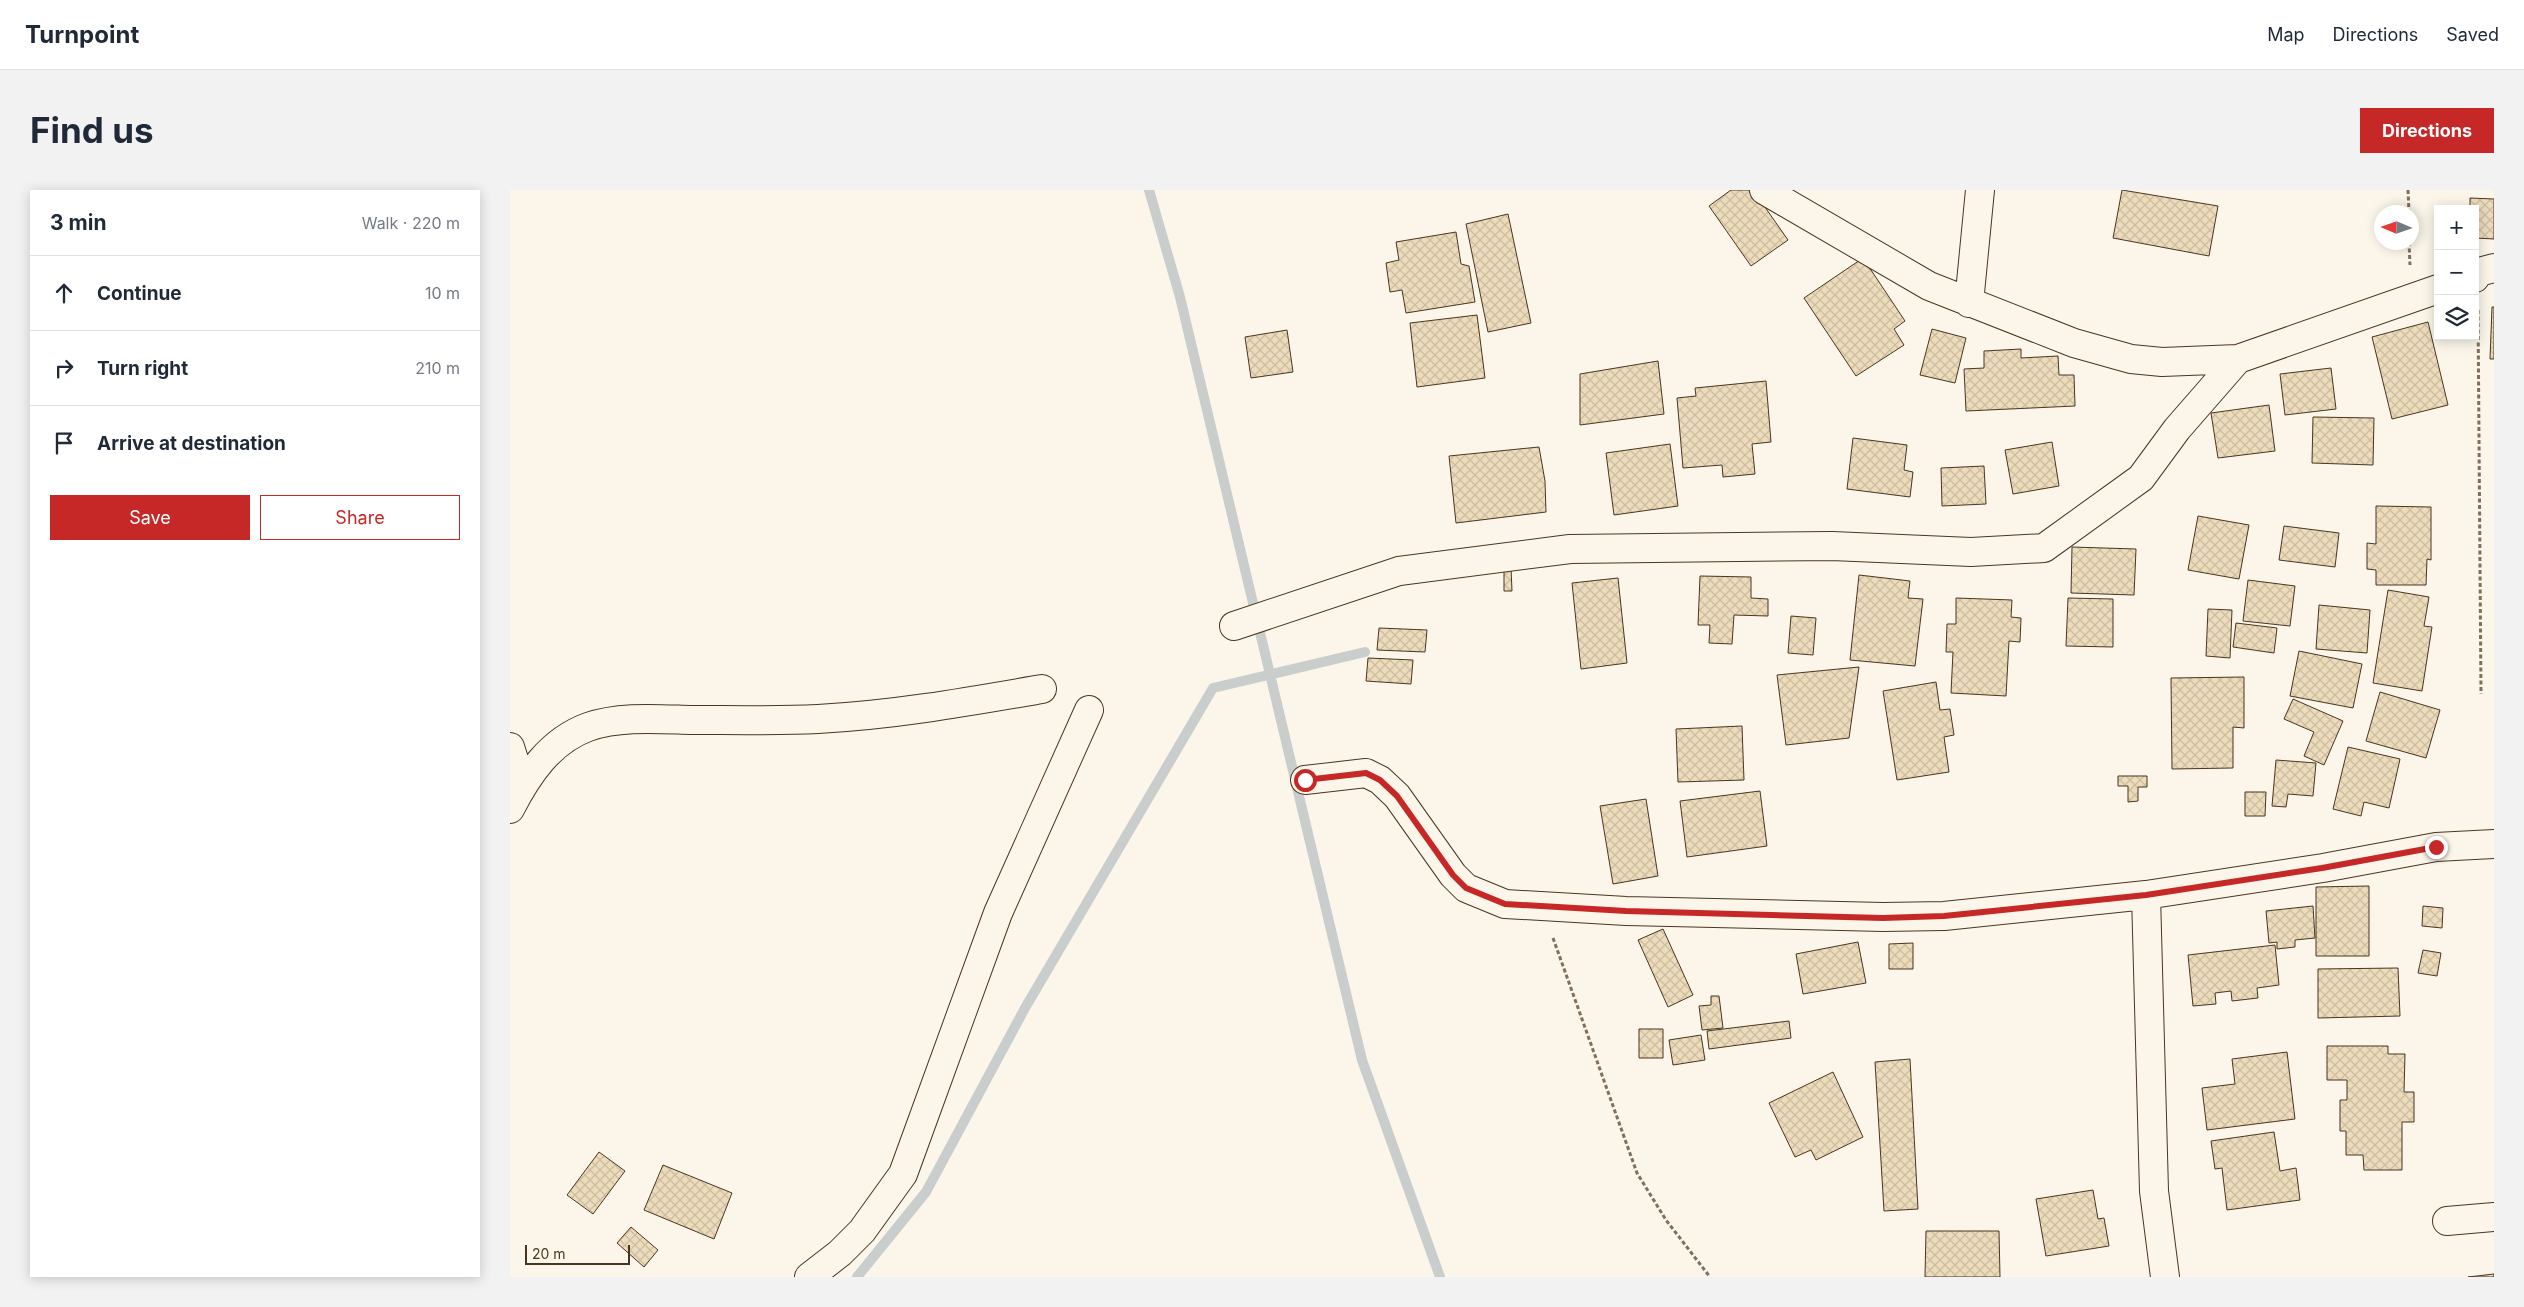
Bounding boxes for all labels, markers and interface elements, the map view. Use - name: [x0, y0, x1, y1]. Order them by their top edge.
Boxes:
- text: Turnpoint: [25, 20, 139, 49]
- text: Map: [2267, 24, 2305, 45]
- text: Directions: [2333, 24, 2418, 45]
- text: Saved: [2446, 24, 2499, 45]
- button: Directions: [2360, 108, 2494, 153]
- text: Find us: [30, 109, 154, 151]
- north arrow: [2374, 205, 2419, 250]
- map controls: [2434, 205, 2479, 340]
- button: +: [2434, 205, 2479, 250]
- text: 3 min: [50, 210, 106, 235]
- text: Walk · 220 m: [362, 213, 460, 233]
- button: −: [2434, 250, 2479, 295]
- icon: ahead: [50, 279, 78, 307]
- text: Continue: [97, 282, 182, 305]
- text: 10 m: [425, 283, 460, 303]
- button: layers: [2434, 295, 2479, 340]
- icon: right: [50, 354, 78, 382]
- text: Turn right: [97, 357, 188, 380]
- text: 210 m: [415, 358, 460, 378]
- icon: arrive: [50, 429, 78, 457]
- text: Arrive at destination: [97, 432, 286, 455]
- button: Save: [50, 495, 250, 540]
- button: Share: [260, 495, 460, 540]
- route start: [1294, 769, 1317, 792]
- route end: [2425, 836, 2448, 859]
- scale bar: [525, 1242, 630, 1265]
- text: 20 m: [532, 1245, 566, 1262]

